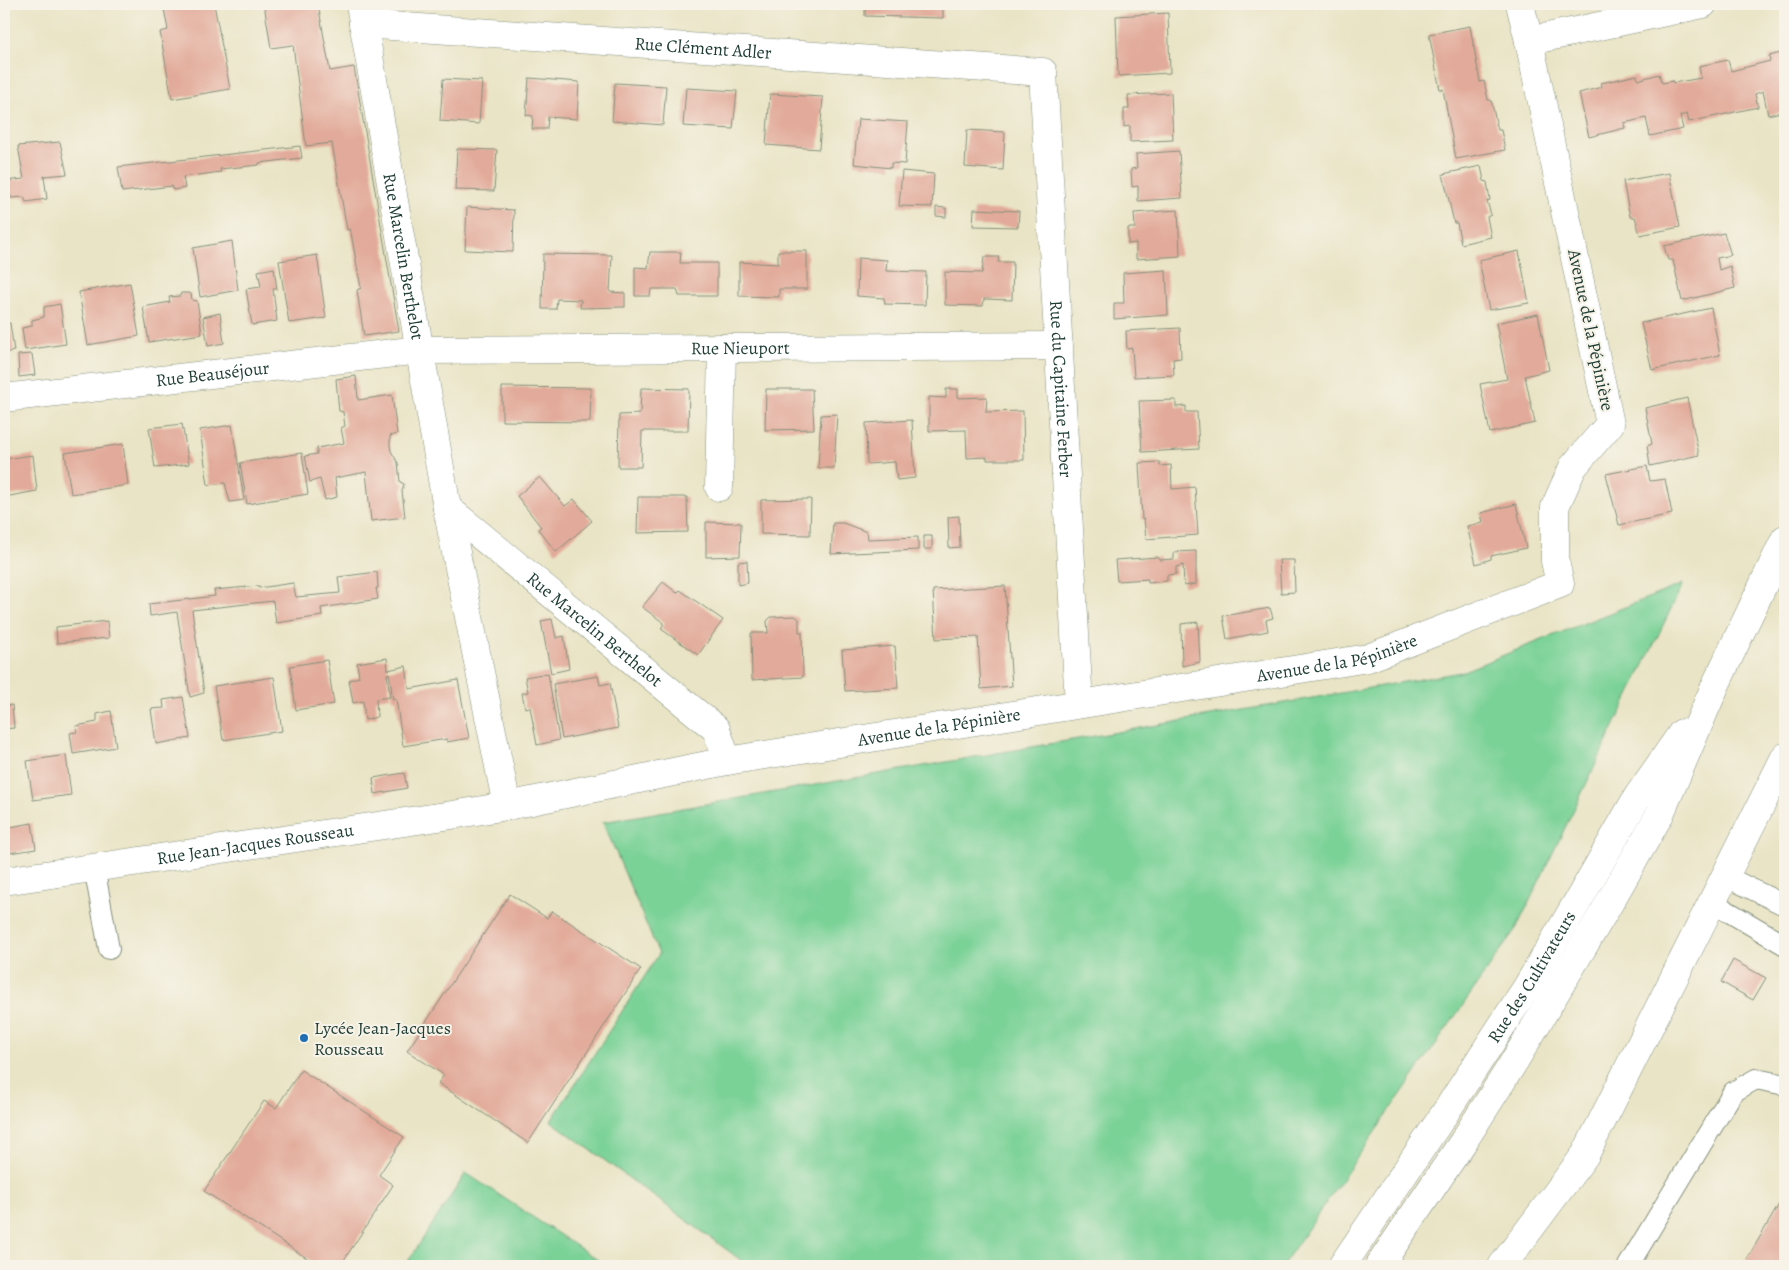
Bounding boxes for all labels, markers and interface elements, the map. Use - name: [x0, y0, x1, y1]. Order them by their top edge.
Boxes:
- street label: Rue Clément Adler: [634, 31, 773, 65]
- street label: Rue Marcelin Berthelot: [377, 171, 430, 342]
- street label: Avenue de la Pépinière: [1562, 246, 1620, 413]
- street label: Rue du Capitaine Ferber: [1044, 299, 1078, 478]
- street label: Rue Nieuport: [691, 336, 790, 360]
- street label: Rue Beauséjour: [155, 355, 271, 392]
- street label: Rue Marcelin Berthelot: [522, 566, 668, 692]
- street label: Avenue de la Pépinière: [1254, 628, 1421, 688]
- street label: Avenue de la Pépinière: [855, 702, 1022, 752]
- street label: Rue Jean-Jacques Rousseau: [155, 818, 356, 870]
- street label: Rue des Cultivateurs: [1482, 906, 1581, 1047]
- place label: Lycée Jean-Jacques Rousseau: [314, 1016, 451, 1061]
- marker: Lycée Jean-Jacques Rousseau: [298, 1032, 310, 1044]

